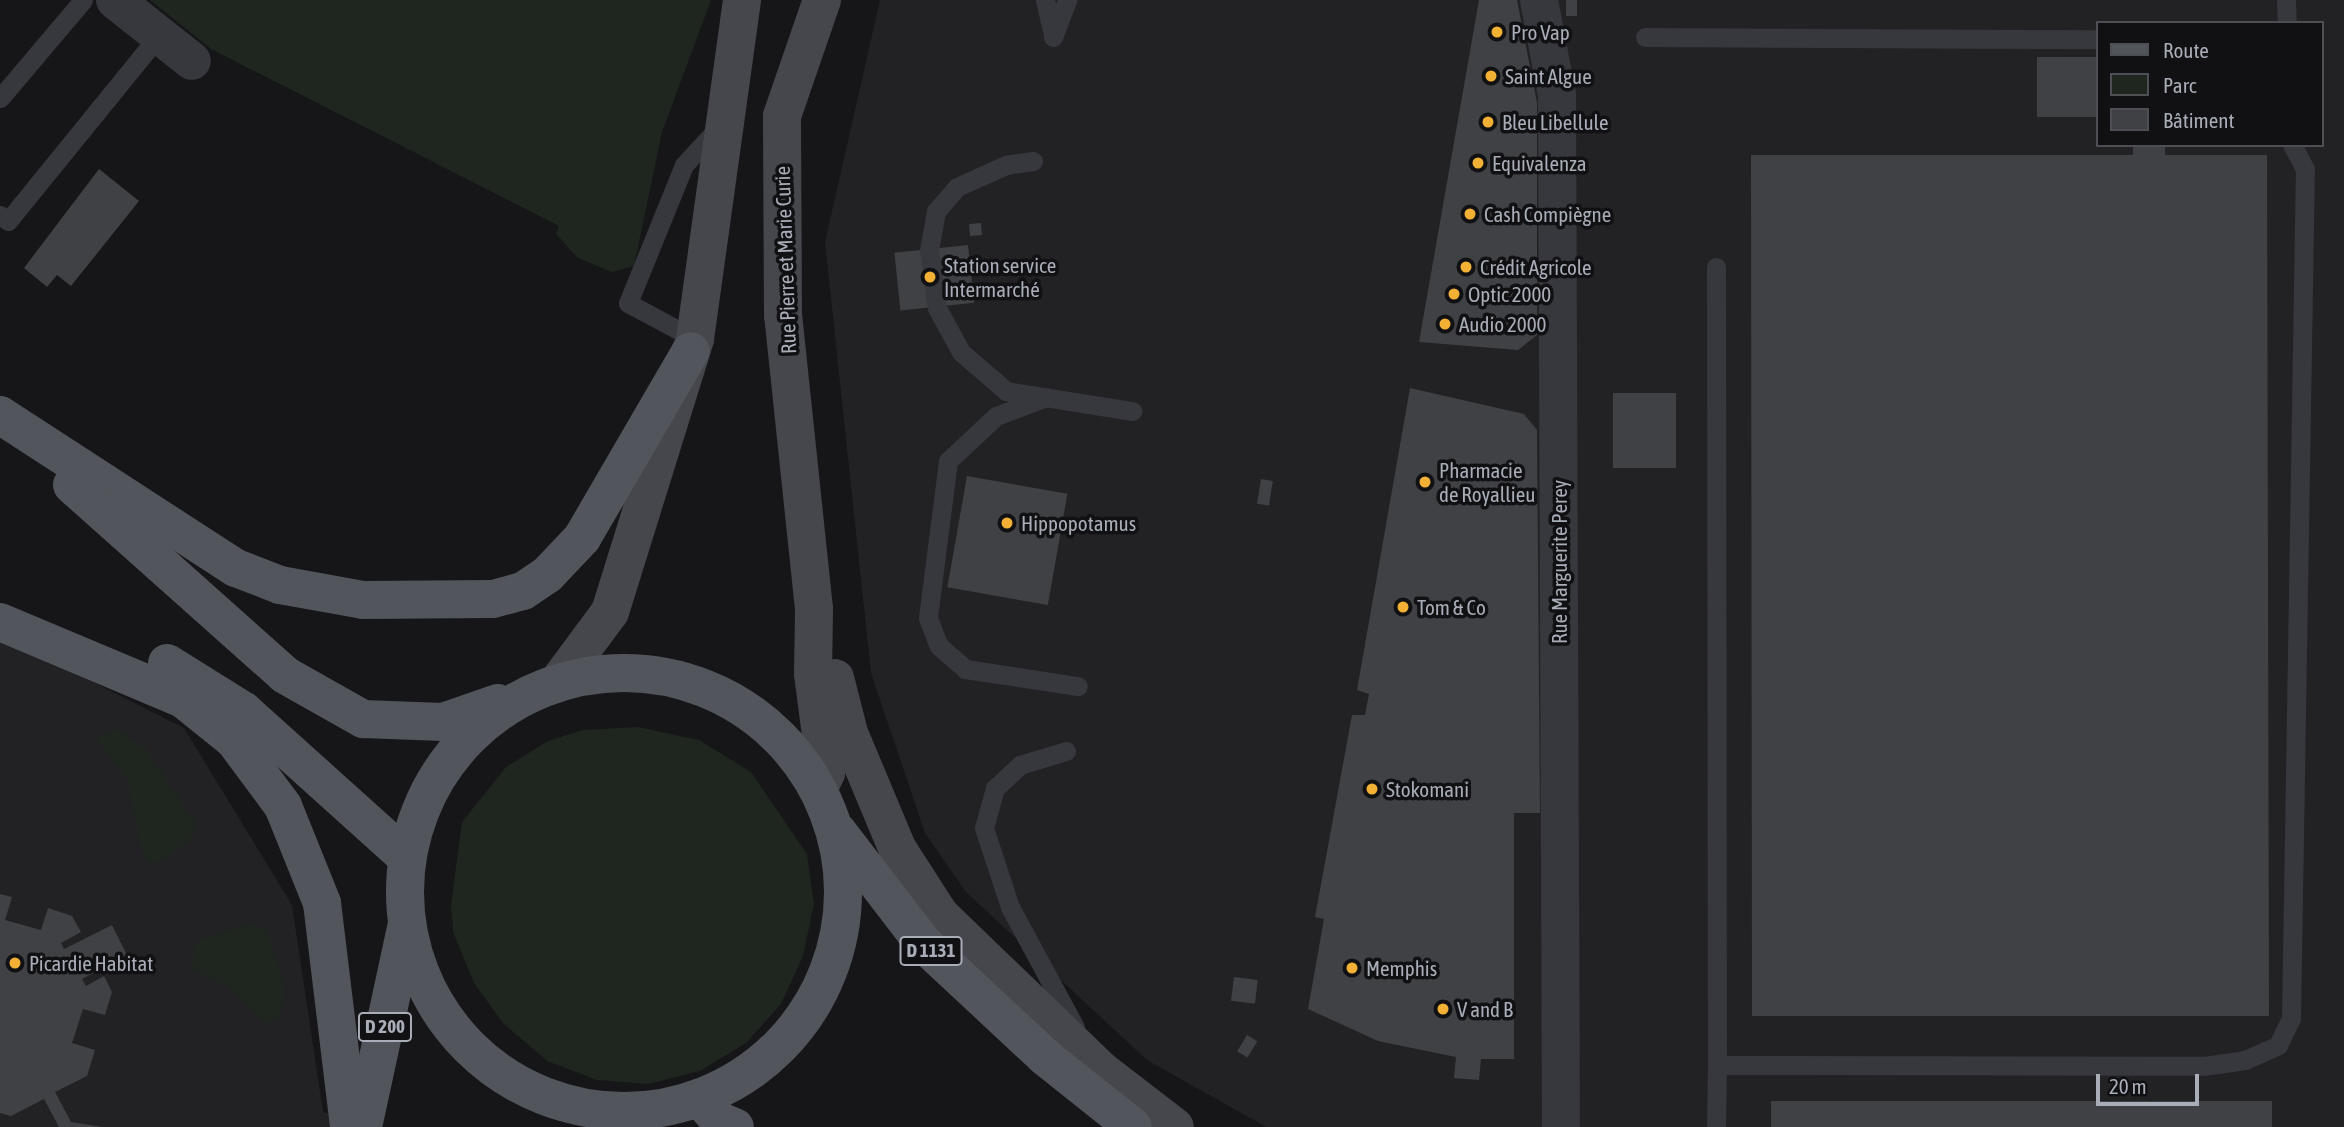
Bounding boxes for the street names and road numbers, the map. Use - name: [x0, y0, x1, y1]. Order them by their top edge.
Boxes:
- street label: Rue Pierre et Marie Curie: [769, 166, 801, 354]
- street label: Rue Marguerite Perey: [1546, 480, 1572, 644]
- road number: D 1131: [900, 936, 962, 967]
- road number: D 200: [357, 1012, 413, 1042]

